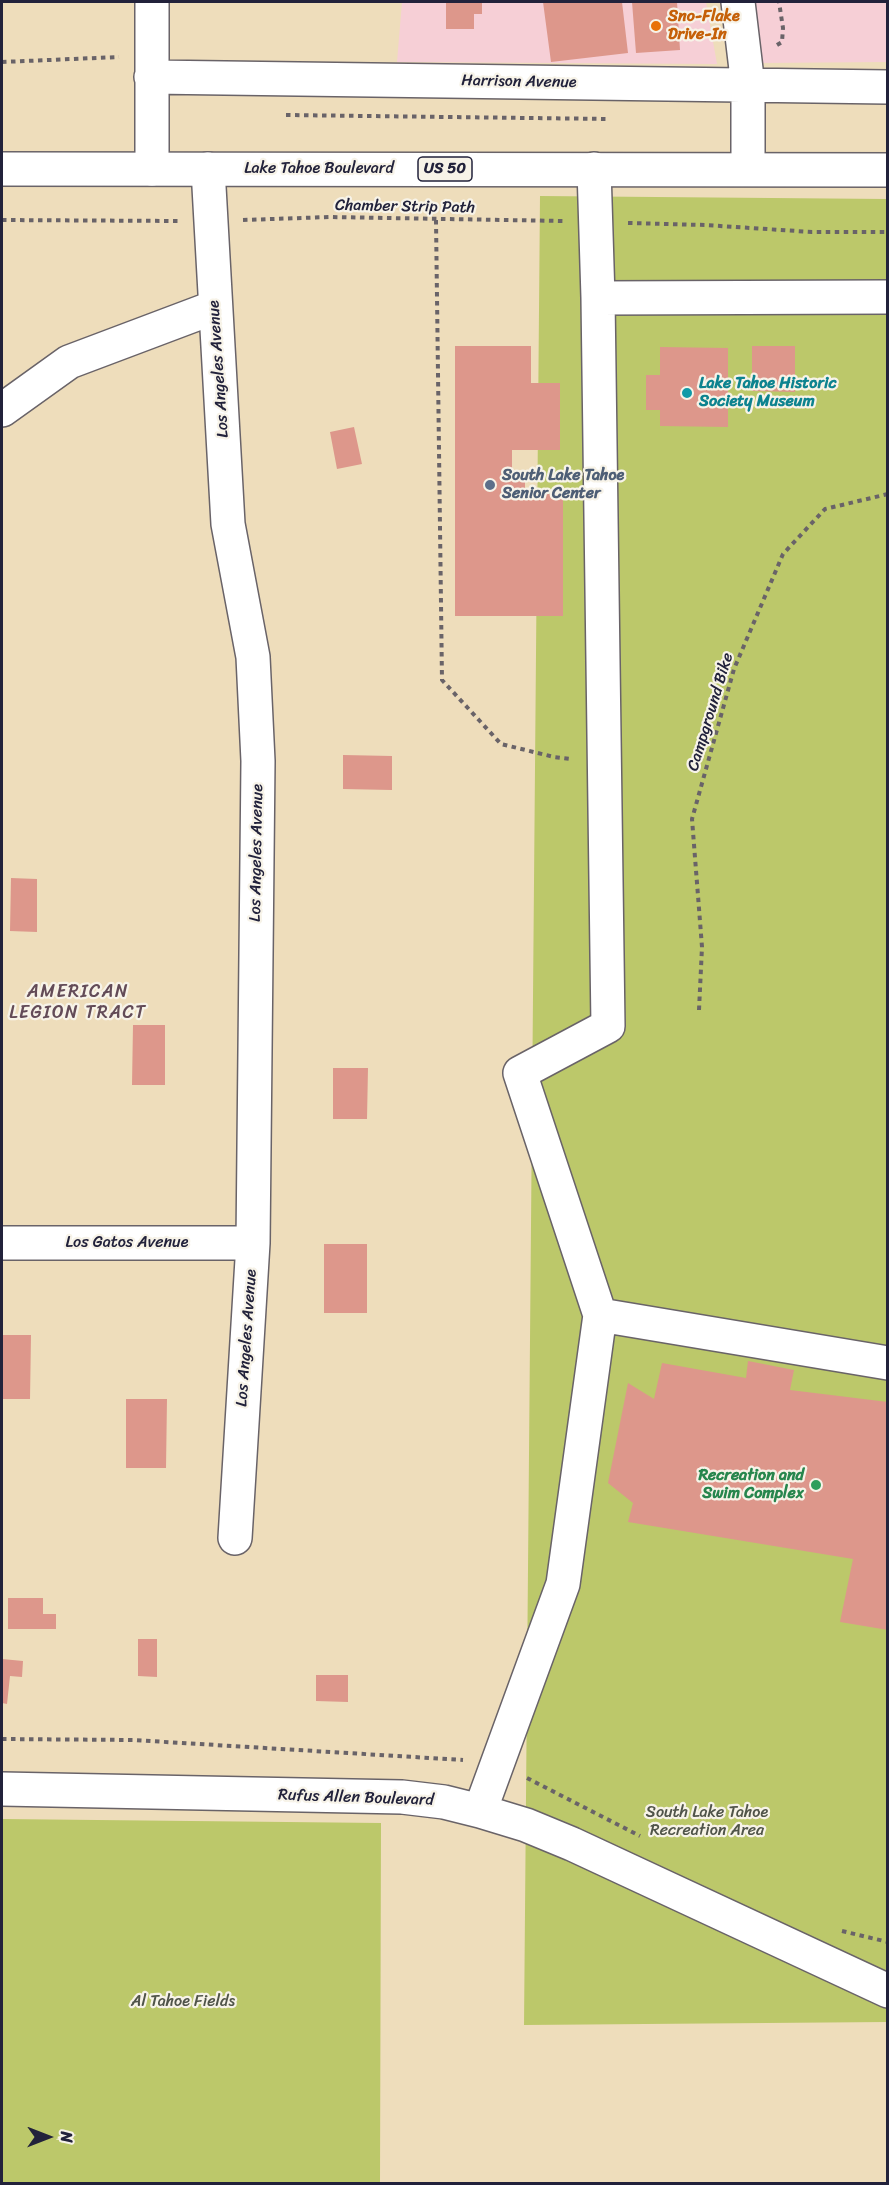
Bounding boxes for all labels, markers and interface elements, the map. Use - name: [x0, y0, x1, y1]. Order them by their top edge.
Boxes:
- place label: Sno-Flake Drive-In: [668, 7, 740, 45]
- marker: Sno-Flake Drive-In: [649, 19, 663, 33]
- street label: Harrison Avenue: [461, 71, 577, 93]
- road number: US 50: [418, 157, 472, 181]
- street label: Lake Tahoe Boulevard: [244, 159, 394, 179]
- street label: Chamber Strip Path: [335, 196, 475, 218]
- street label: Los Angeles Avenue: [205, 300, 233, 438]
- place label: Lake Tahoe Historic Society Museum: [699, 374, 836, 412]
- marker: Lake Tahoe Historic Society Museum: [680, 386, 694, 400]
- place label: South Lake Tahoe Senior Center: [502, 466, 624, 504]
- marker: South Lake Tahoe Senior Center: [483, 478, 497, 492]
- street label: Campground Bike: [684, 651, 738, 773]
- street label: Los Angeles Avenue: [246, 784, 268, 922]
- district label: AMERICAN LEGION TRACT: [10, 981, 146, 1024]
- street label: Los Gatos Avenue: [66, 1233, 188, 1253]
- street label: Los Angeles Avenue: [233, 1269, 261, 1407]
- place label: Recreation and Swim Complex: [698, 1466, 804, 1504]
- marker: Recreation and Swim Complex: [809, 1478, 823, 1492]
- street label: Rufus Allen Boulevard: [278, 1786, 434, 1810]
- park label: South Lake Tahoe Recreation Area: [646, 1803, 768, 1841]
- park label: Al Tahoe Fields: [131, 1992, 235, 2012]
- north arrow: [18, 2107, 78, 2167]
- text: N: [52, 2131, 81, 2143]

